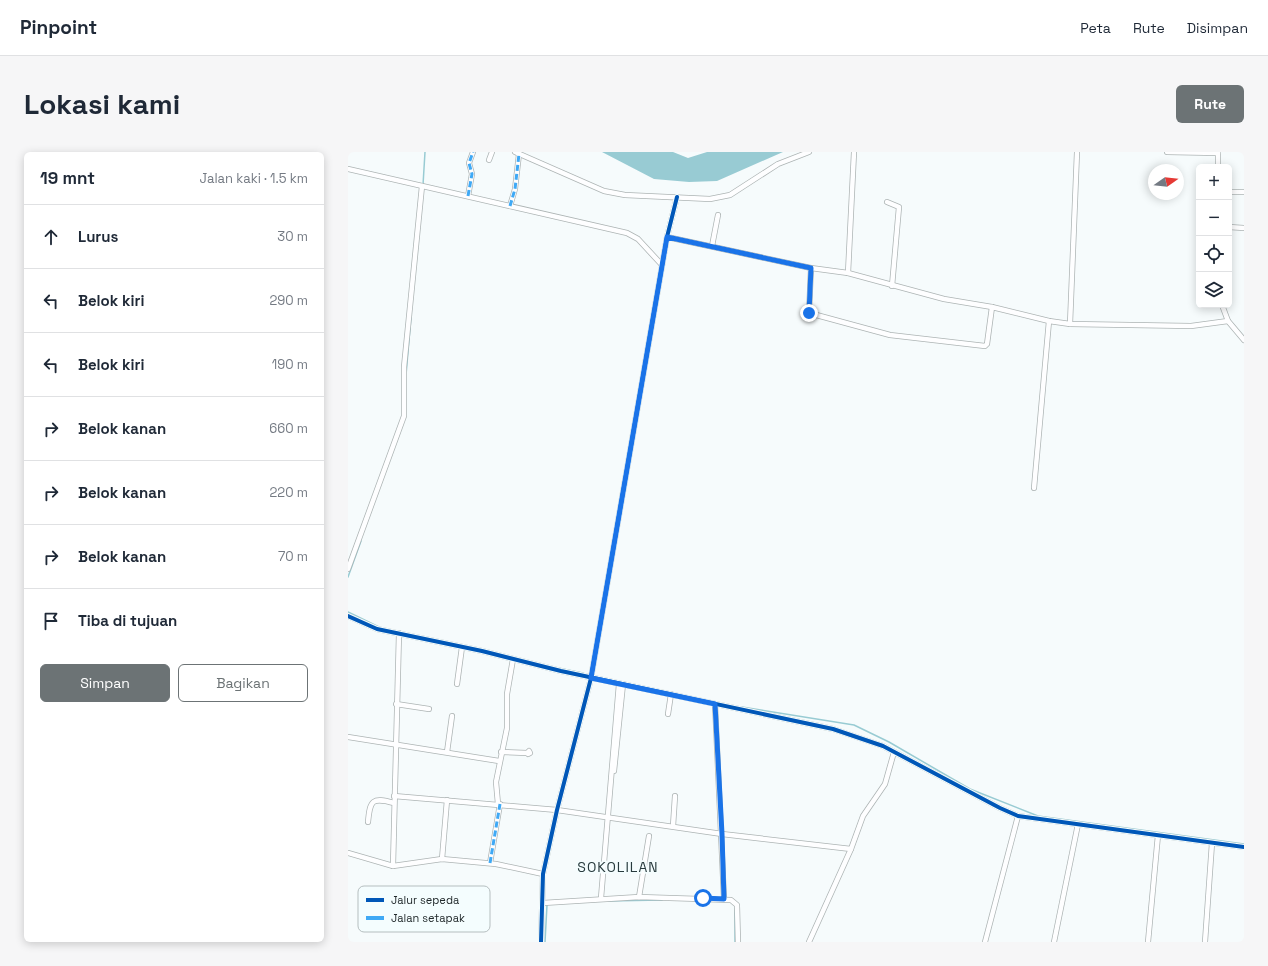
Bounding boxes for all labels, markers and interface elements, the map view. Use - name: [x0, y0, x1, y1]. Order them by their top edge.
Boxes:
- text: Pinpoint: [20, 15, 97, 40]
- text: Peta: [1080, 19, 1111, 37]
- text: Rute: [1133, 19, 1165, 37]
- text: Disimpan: [1187, 19, 1248, 37]
- button: Rute: [1176, 85, 1244, 123]
- text: Lokasi kami: [24, 86, 180, 122]
- north arrow: [1148, 164, 1184, 200]
- map controls: [1196, 164, 1232, 308]
- button: +: [1196, 164, 1232, 200]
- text: 19 mnt: [40, 167, 95, 189]
- text: Jalan kaki · 1.5 km: [200, 170, 308, 187]
- button: −: [1196, 200, 1232, 236]
- icon: ahead: [40, 226, 62, 248]
- text: Lurus: [78, 227, 118, 246]
- text: 30 m: [277, 228, 308, 245]
- button: locate: [1196, 236, 1232, 272]
- button: layers: [1196, 272, 1232, 308]
- icon: left: [40, 290, 62, 312]
- text: Belok kiri: [78, 291, 144, 310]
- text: 290 m: [269, 292, 308, 309]
- route end: [800, 304, 818, 322]
- icon: left: [40, 354, 62, 376]
- text: Belok kiri: [78, 355, 144, 374]
- text: 190 m: [272, 356, 308, 373]
- icon: right: [40, 418, 62, 440]
- text: Belok kanan: [78, 419, 166, 438]
- text: 660 m: [269, 420, 308, 437]
- icon: right: [40, 482, 62, 504]
- text: Belok kanan: [78, 483, 166, 502]
- text: 220 m: [269, 484, 308, 501]
- icon: right: [40, 546, 62, 568]
- text: Belok kanan: [78, 547, 166, 566]
- text: 70 m: [278, 548, 308, 565]
- icon: arrive: [40, 610, 62, 632]
- text: Tiba di tujuan: [78, 611, 177, 630]
- button: Simpan: [40, 664, 170, 702]
- button: Bagikan: [178, 664, 308, 702]
- district label: SOKOLILAN: [577, 858, 659, 876]
- legend: [358, 886, 490, 932]
- route start: [694, 889, 712, 907]
- text: Jalur sepeda: [391, 893, 460, 907]
- text: Jalan setapak: [391, 911, 465, 925]

